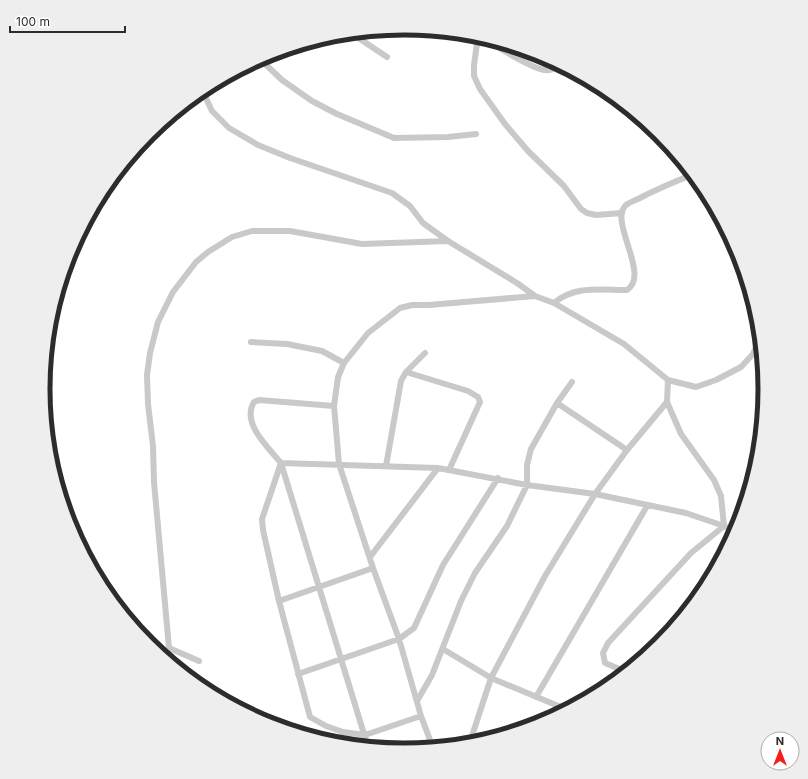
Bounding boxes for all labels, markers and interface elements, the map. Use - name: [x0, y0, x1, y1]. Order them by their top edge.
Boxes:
- scale bar: [10, 8, 125, 34]
- text: 100 m: [16, 14, 50, 29]
- north arrow: [760, 731, 800, 771]
- text: N: [776, 734, 784, 748]

